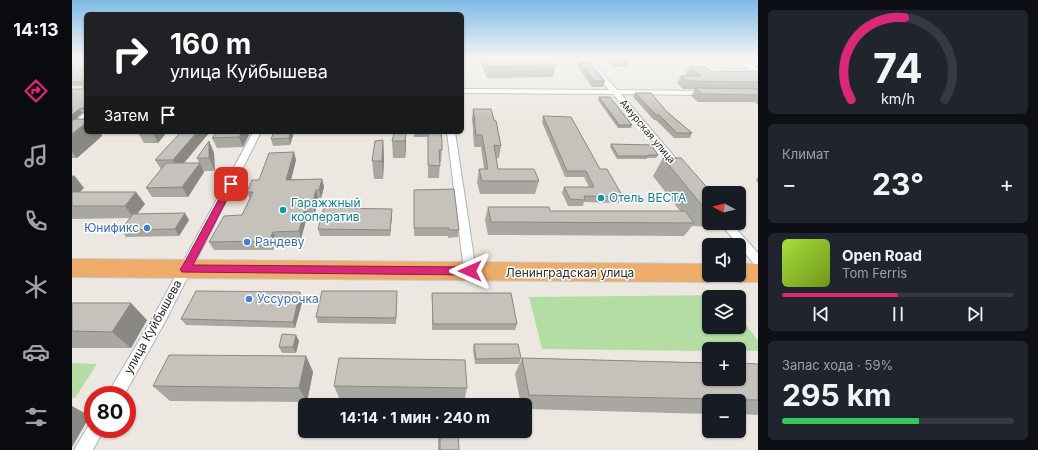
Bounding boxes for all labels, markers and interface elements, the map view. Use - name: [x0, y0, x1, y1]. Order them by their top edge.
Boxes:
- text: 14:13: [13, 19, 59, 40]
- text: 160 m: [170, 27, 251, 61]
- icon: right: [104, 28, 156, 80]
- text: 74: [873, 43, 923, 93]
- text: улица Куйбышева: [170, 61, 328, 82]
- icon: directions: [22, 77, 50, 105]
- text: km/h: [881, 90, 915, 107]
- street label: Амурская улица: [618, 97, 678, 165]
- icon: arrive: [157, 104, 179, 126]
- text: Затем: [104, 106, 149, 125]
- icon: music: [22, 142, 50, 170]
- text: Климат: [782, 146, 829, 162]
- text: 23°: [872, 166, 924, 202]
- pin: [214, 167, 248, 201]
- text: −: [782, 171, 797, 197]
- text: +: [999, 171, 1014, 197]
- icon: arrive: [220, 173, 242, 195]
- north arrow: [702, 186, 746, 230]
- map controls: [702, 186, 746, 438]
- place label: Отель ВЕСТА: [609, 190, 686, 205]
- marker: Отель ВЕСТА: [596, 193, 606, 203]
- place label: Гаражжный кооператив: [291, 195, 360, 224]
- marker: Гаражжный кооператив: [278, 205, 288, 215]
- icon: phone: [22, 207, 50, 235]
- place label: Юнификс: [84, 220, 139, 235]
- marker: Юнификс: [142, 223, 152, 233]
- place label: Рандеву: [255, 234, 305, 249]
- marker: Рандеву: [242, 237, 252, 247]
- button: sound: [702, 238, 746, 282]
- text: Open Road: [842, 246, 922, 265]
- position arrow: [449, 250, 491, 292]
- street label: Ленинградская улица: [506, 265, 634, 280]
- text: Tom Ferris: [842, 265, 907, 281]
- icon: climate: [22, 273, 50, 301]
- street label: улица Куйбышева: [120, 277, 185, 376]
- button: layers: [702, 290, 746, 334]
- place label: Уссурочка: [257, 291, 319, 306]
- marker: Уссурочка: [244, 294, 254, 304]
- icon: previous: [810, 303, 832, 325]
- icon: pause: [887, 303, 909, 325]
- icon: next: [964, 303, 986, 325]
- icon: car: [22, 338, 50, 366]
- button: +: [702, 342, 746, 386]
- text: Запас хода · 59%: [782, 357, 893, 373]
- text: 295 km: [782, 377, 891, 413]
- speed limit sign: 80: [84, 386, 136, 438]
- button: −: [702, 394, 746, 438]
- icon: filters: [22, 403, 50, 431]
- text: 14:14 · 1 мин · 240 m: [340, 408, 490, 427]

